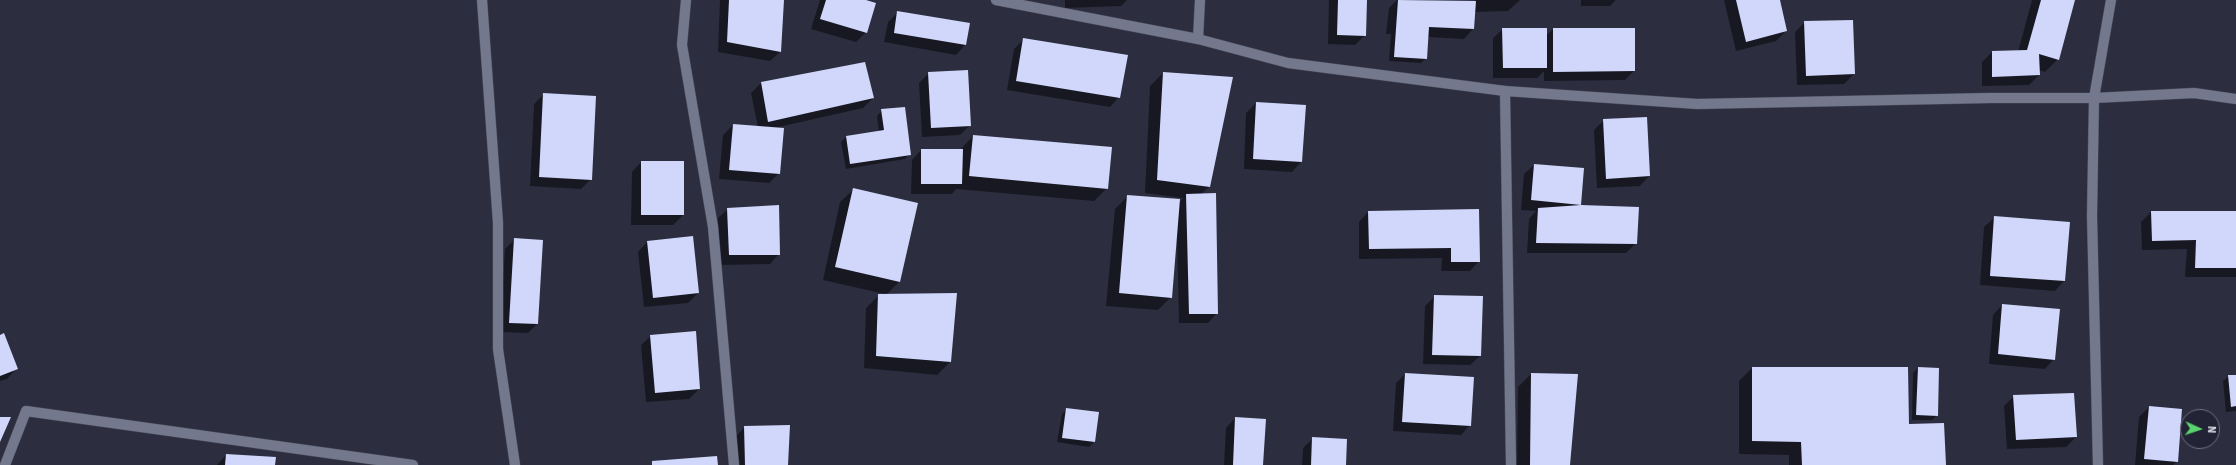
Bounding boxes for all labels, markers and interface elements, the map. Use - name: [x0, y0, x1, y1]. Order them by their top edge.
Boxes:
- north arrow: [2180, 409, 2220, 449]
- text: N: [2204, 426, 2219, 434]

